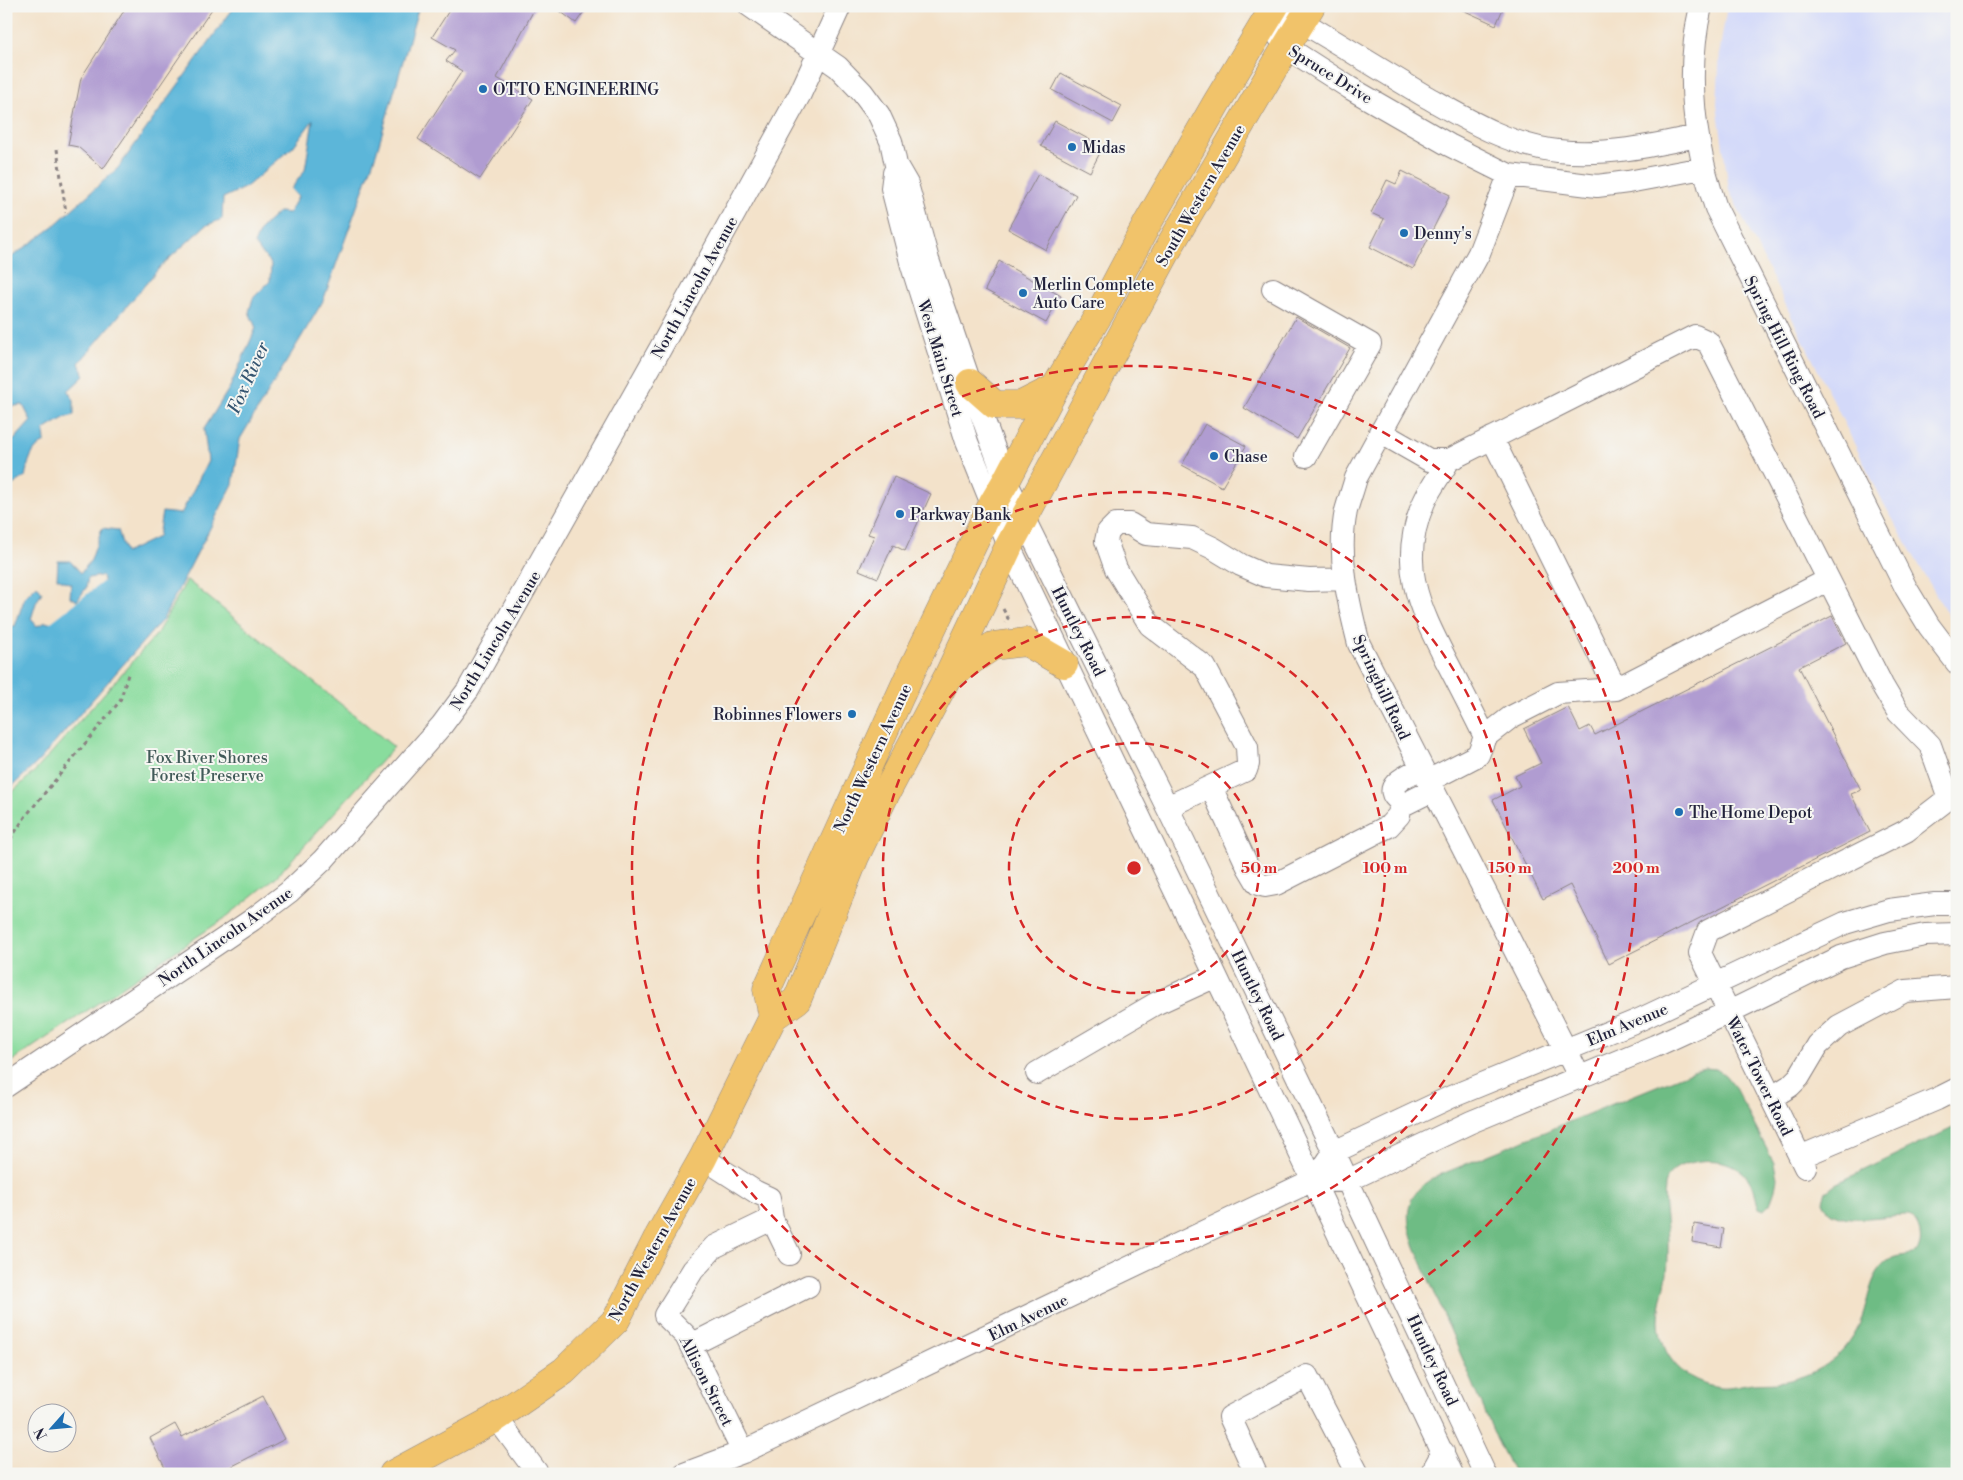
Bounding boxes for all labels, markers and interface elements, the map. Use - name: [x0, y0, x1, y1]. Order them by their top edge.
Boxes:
- street label: Spruce Drive: [1285, 41, 1376, 109]
- place label: OTTO ENGINEERING: [493, 80, 659, 100]
- marker: OTTO ENGINEERING: [477, 83, 489, 95]
- street label: South Western Avenue: [1152, 121, 1250, 270]
- place label: Midas: [1082, 138, 1126, 158]
- marker: Midas: [1066, 141, 1078, 153]
- street label: North Lincoln Avenue: [647, 213, 742, 362]
- place label: Denny's: [1414, 224, 1472, 244]
- marker: Denny's: [1398, 227, 1410, 239]
- street label: Spring Hill Ring Road: [1739, 273, 1829, 422]
- place label: Merlin Complete Auto Care: [1032, 275, 1154, 313]
- marker: Merlin Complete Auto Care: [1017, 287, 1029, 299]
- street label: West Main Street: [912, 296, 967, 420]
- water label: Fox River: [222, 338, 275, 418]
- place label: Chase: [1224, 447, 1268, 467]
- marker: Chase: [1208, 450, 1220, 462]
- place label: Parkway Bank: [910, 505, 1012, 525]
- marker: Parkway Bank: [894, 508, 906, 520]
- street label: North Lincoln Avenue: [446, 567, 546, 714]
- street label: Huntley Road: [1047, 583, 1109, 680]
- street label: Springhill Road: [1348, 632, 1414, 743]
- street label: North Western Avenue: [830, 681, 916, 836]
- place label: Robinnes Flowers: [713, 705, 842, 725]
- marker: Robinnes Flowers: [846, 708, 858, 720]
- park label: Fox River Shores Forest Preserve: [146, 748, 268, 786]
- place label: The Home Depot: [1689, 803, 1813, 823]
- marker: The Home Depot: [1673, 806, 1685, 818]
- centre of rings: [1125, 859, 1143, 877]
- text: 50 m: [1241, 859, 1277, 878]
- text: 100 m: [1363, 859, 1408, 878]
- text: 150 m: [1488, 859, 1532, 878]
- text: 200 m: [1612, 859, 1660, 878]
- street label: North Lincoln Avenue: [154, 883, 297, 991]
- street label: Huntley Road: [1227, 947, 1288, 1044]
- street label: Elm Avenue: [1584, 999, 1671, 1051]
- street label: Water Tower Road: [1721, 1013, 1797, 1139]
- street label: North Western Avenue: [605, 1174, 701, 1325]
- street label: Elm Avenue: [985, 1290, 1071, 1346]
- street label: Huntley Road: [1402, 1312, 1462, 1409]
- street label: Allison Street: [674, 1332, 737, 1430]
- north arrow: [28, 1402, 78, 1452]
- text: N: [31, 1424, 52, 1442]

